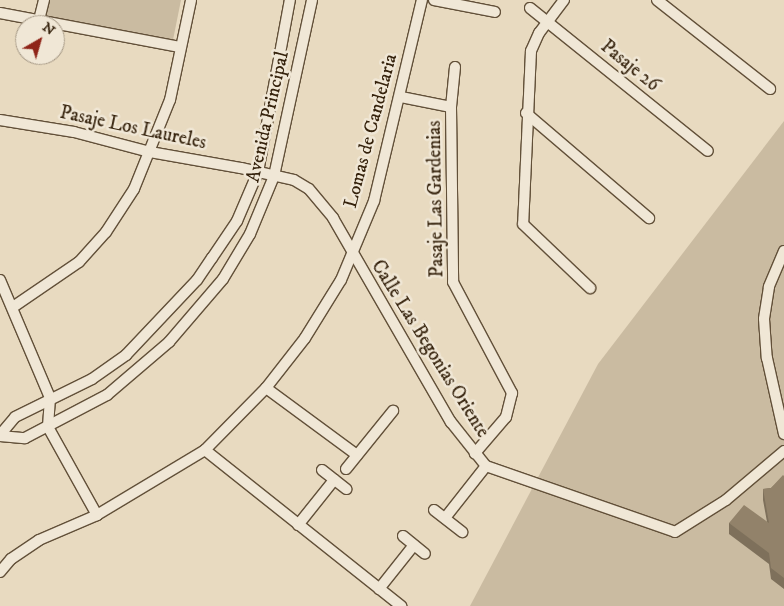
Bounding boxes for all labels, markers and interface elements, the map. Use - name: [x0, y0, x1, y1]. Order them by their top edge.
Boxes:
- north arrow: [15, 15, 65, 65]
- text: N: [39, 18, 59, 40]
- street label: Pasaje 26: [596, 35, 664, 97]
- street label: Avenida Principal: [242, 49, 294, 185]
- street label: Lomas de Candelaria: [339, 51, 403, 211]
- street label: Pasaje Los Laureles: [58, 101, 208, 155]
- street label: Pasaje Las Gardenias: [423, 120, 449, 278]
- street label: Calle Las Begonias Oriente: [366, 256, 494, 442]

